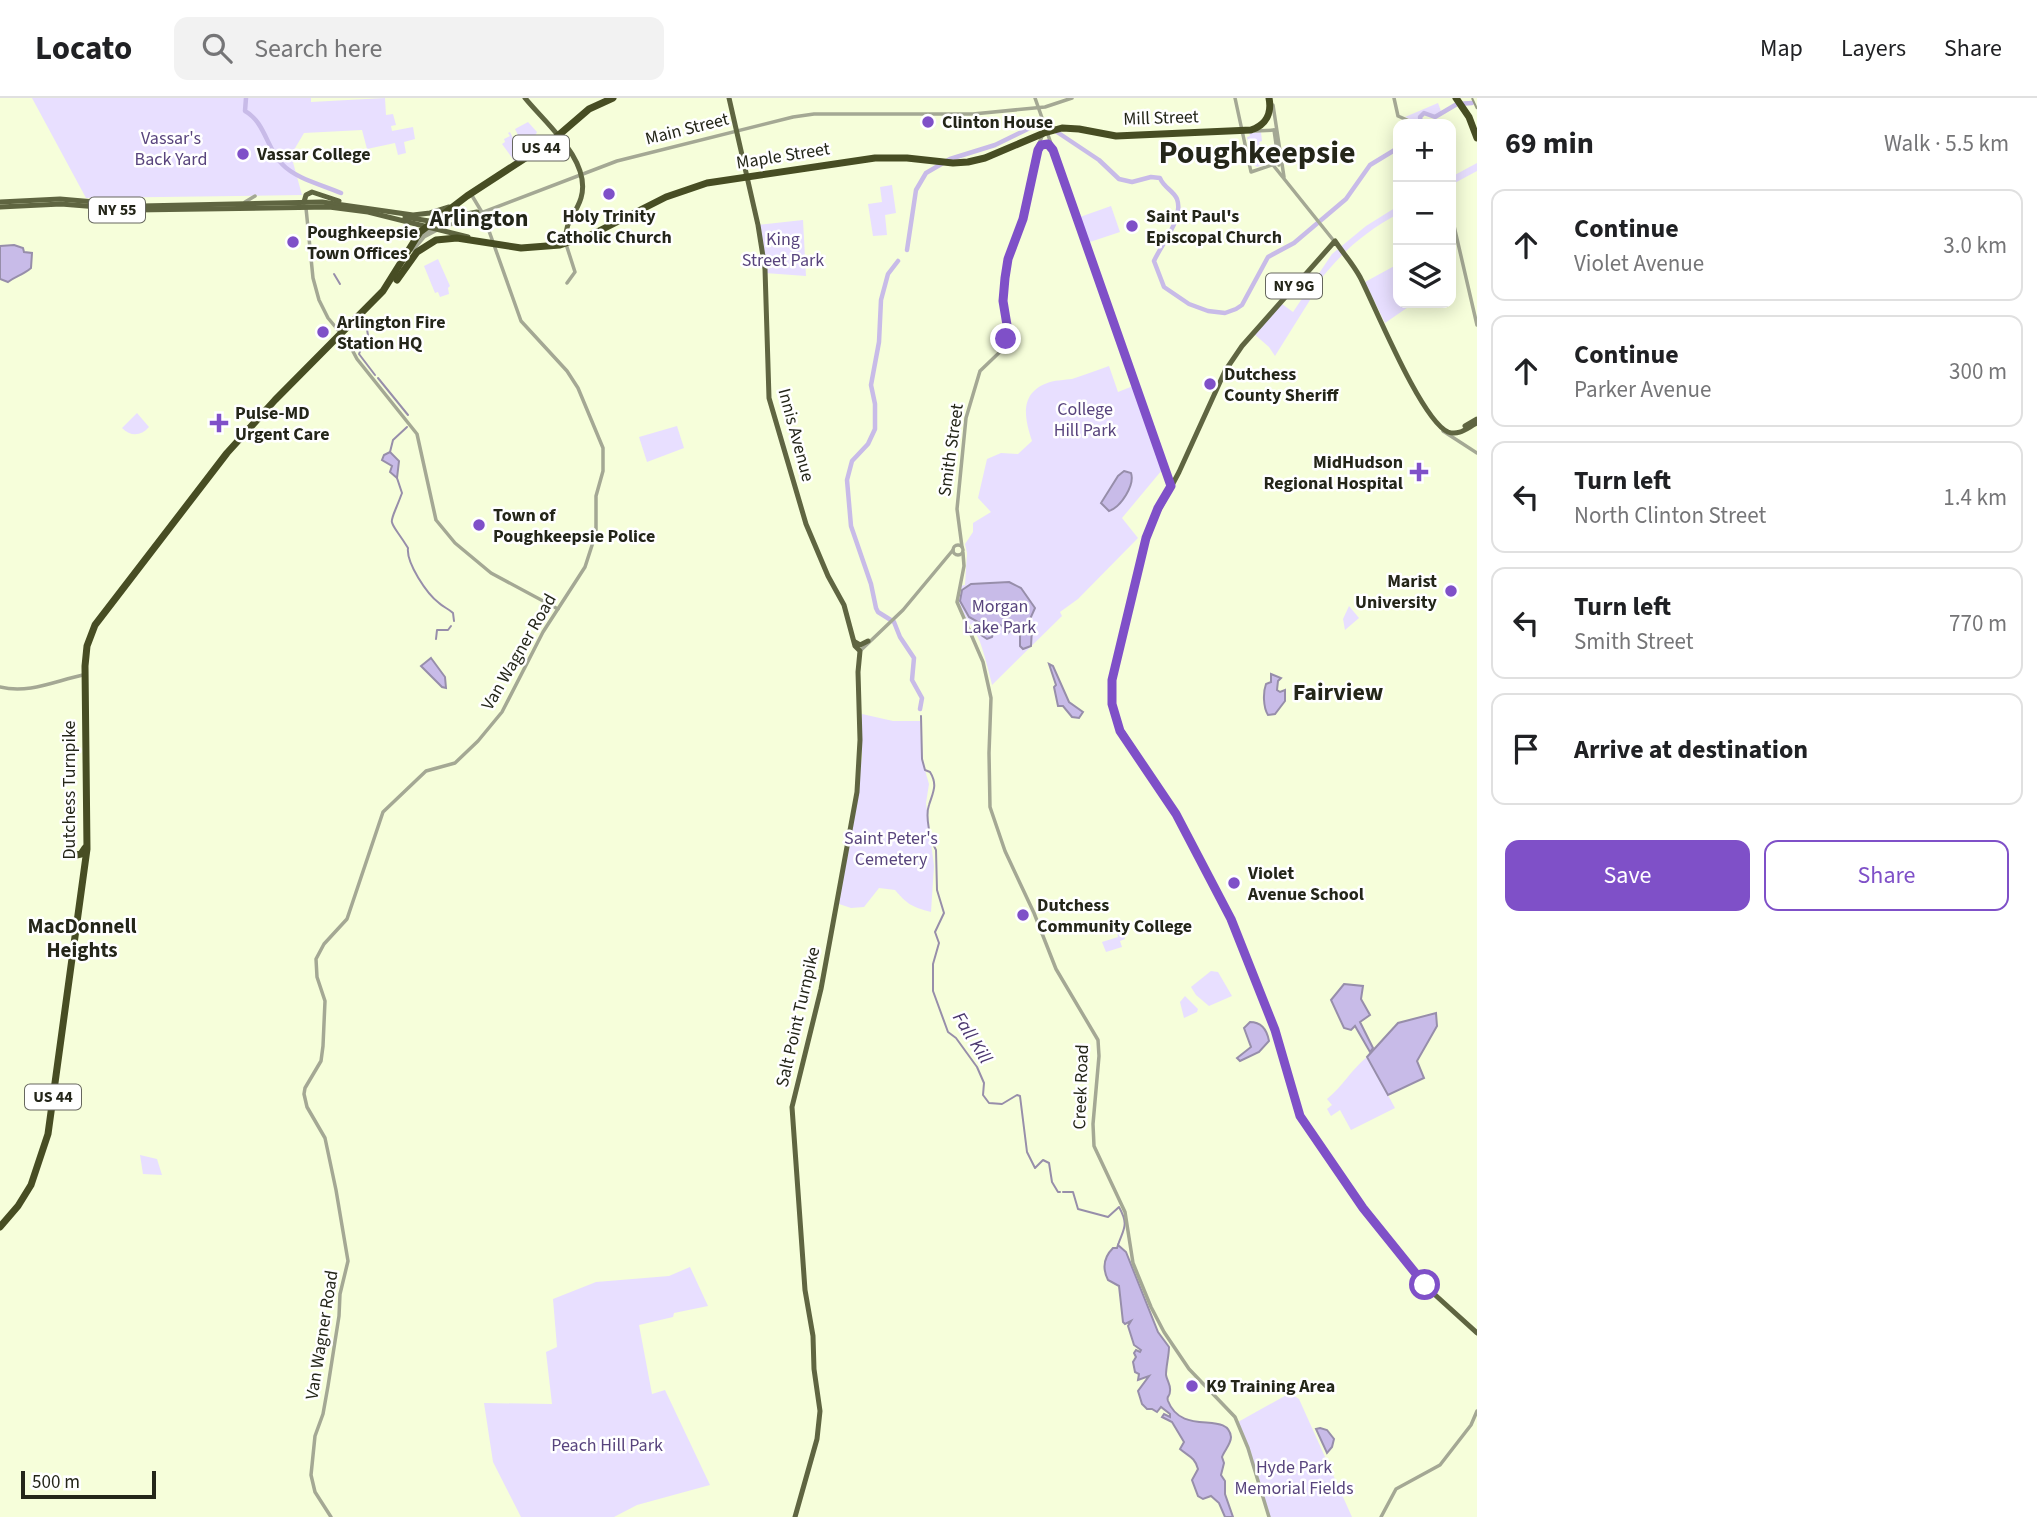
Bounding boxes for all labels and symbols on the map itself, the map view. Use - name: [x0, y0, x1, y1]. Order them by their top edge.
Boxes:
- street label: Mill Street: [1123, 104, 1199, 132]
- street label: Main Street: [643, 107, 731, 151]
- place label: Clinton House: [942, 110, 1053, 135]
- marker: Clinton House: [920, 114, 936, 130]
- park label: Vassar's Back Yard: [135, 126, 207, 172]
- district label: Poughkeepsie: [1158, 130, 1356, 176]
- road number: US 44: [513, 136, 569, 160]
- street label: Maple Street: [734, 136, 832, 176]
- place label: Vassar College: [256, 142, 371, 167]
- marker: Vassar College: [235, 146, 251, 162]
- marker: Holy Trinity Catholic Church: [601, 186, 617, 202]
- road number: NY 55: [89, 198, 145, 222]
- district label: Arlington: [428, 201, 529, 236]
- place label: Holy Trinity Catholic Church: [546, 204, 672, 250]
- place label: Saint Paul's Episcopal Church: [1146, 204, 1282, 250]
- marker: Saint Paul's Episcopal Church: [1124, 218, 1140, 234]
- place label: Poughkeepsie Town Offices: [307, 220, 418, 266]
- park label: King Street Park: [742, 227, 824, 273]
- marker: Poughkeepsie Town Offices: [285, 234, 301, 250]
- road number: NY 9G: [1266, 274, 1322, 298]
- place label: Arlington Fire Station HQ: [336, 310, 446, 356]
- route end: [990, 323, 1021, 354]
- marker: Arlington Fire Station HQ: [315, 324, 331, 340]
- place label: Dutchess County Sheriff: [1224, 362, 1340, 408]
- marker: Dutchess County Sheriff: [1202, 376, 1218, 392]
- street label: Innis Avenue: [772, 386, 820, 484]
- park label: College Hill Park: [1054, 397, 1116, 443]
- place label: Pulse-MD Urgent Care: [235, 401, 330, 447]
- street label: Smith Street: [932, 402, 970, 498]
- marker: Pulse-MD Urgent Care: [209, 413, 229, 433]
- place label: MidHudson Regional Hospital: [1263, 450, 1403, 496]
- marker: MidHudson Regional Hospital: [1409, 462, 1429, 482]
- place label: Town of Poughkeepsie Police: [493, 503, 655, 549]
- marker: Town of Poughkeepsie Police: [471, 517, 487, 533]
- place label: Marist University: [1355, 569, 1438, 615]
- marker: Marist University: [1443, 583, 1459, 599]
- street label: Van Wagner Road: [476, 589, 562, 715]
- park label: Morgan Lake Park: [964, 594, 1036, 640]
- district label: Fairview: [1293, 675, 1384, 710]
- street label: Dutchess Turnpike: [57, 720, 82, 859]
- park label: Saint Peter's Cemetery: [844, 826, 938, 872]
- place label: Violet Avenue School: [1247, 861, 1364, 907]
- marker: Violet Avenue School: [1226, 875, 1242, 891]
- place label: Dutchess Community College: [1037, 893, 1192, 939]
- marker: Dutchess Community College: [1015, 907, 1031, 923]
- district label: MacDonnell Heights: [28, 911, 136, 965]
- street label: Salt Point Turnpike: [770, 944, 826, 1090]
- water label: Fall Kill: [946, 1007, 999, 1069]
- street label: Creek Road: [1067, 1044, 1095, 1130]
- road number: US 44: [25, 1085, 81, 1110]
- street label: Van Wagner Road: [299, 1269, 345, 1401]
- route start: [1409, 1269, 1440, 1300]
- place label: K9 Training Area: [1206, 1374, 1335, 1399]
- marker: K9 Training Area: [1184, 1378, 1200, 1394]
- park label: Peach Hill Park: [551, 1433, 663, 1458]
- park label: Hyde Park Memorial Fields: [1235, 1455, 1354, 1501]
- scale bar: [21, 1468, 156, 1500]

